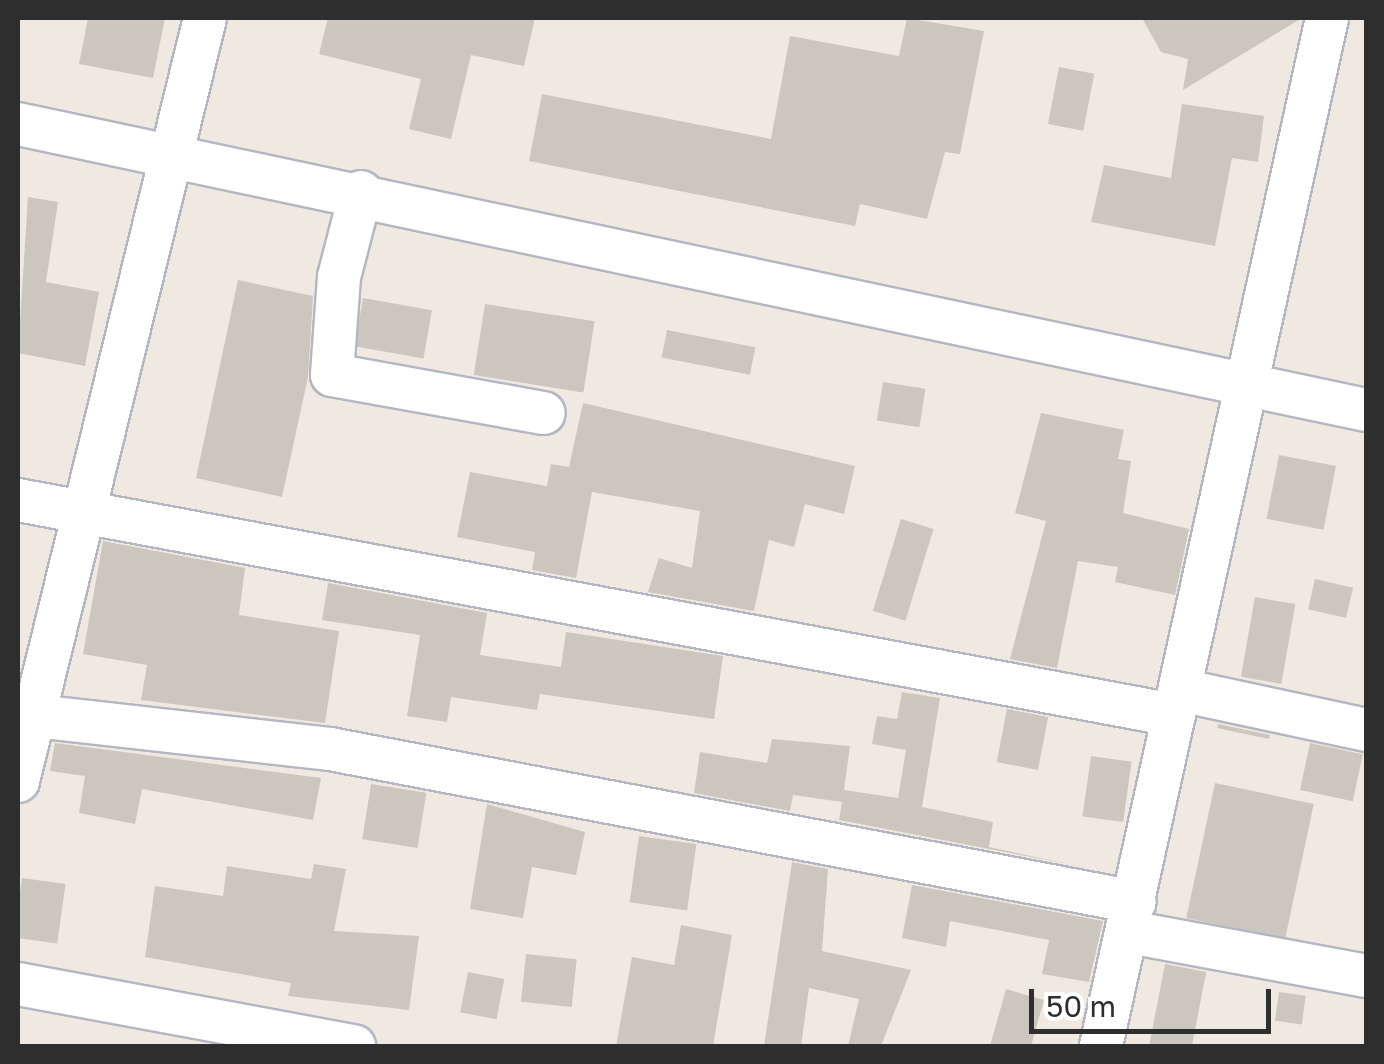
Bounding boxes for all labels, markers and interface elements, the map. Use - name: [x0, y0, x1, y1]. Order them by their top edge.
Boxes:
- scale bar: [1034, 969, 1276, 1031]
- text: 50 m: [1046, 988, 1116, 1024]

